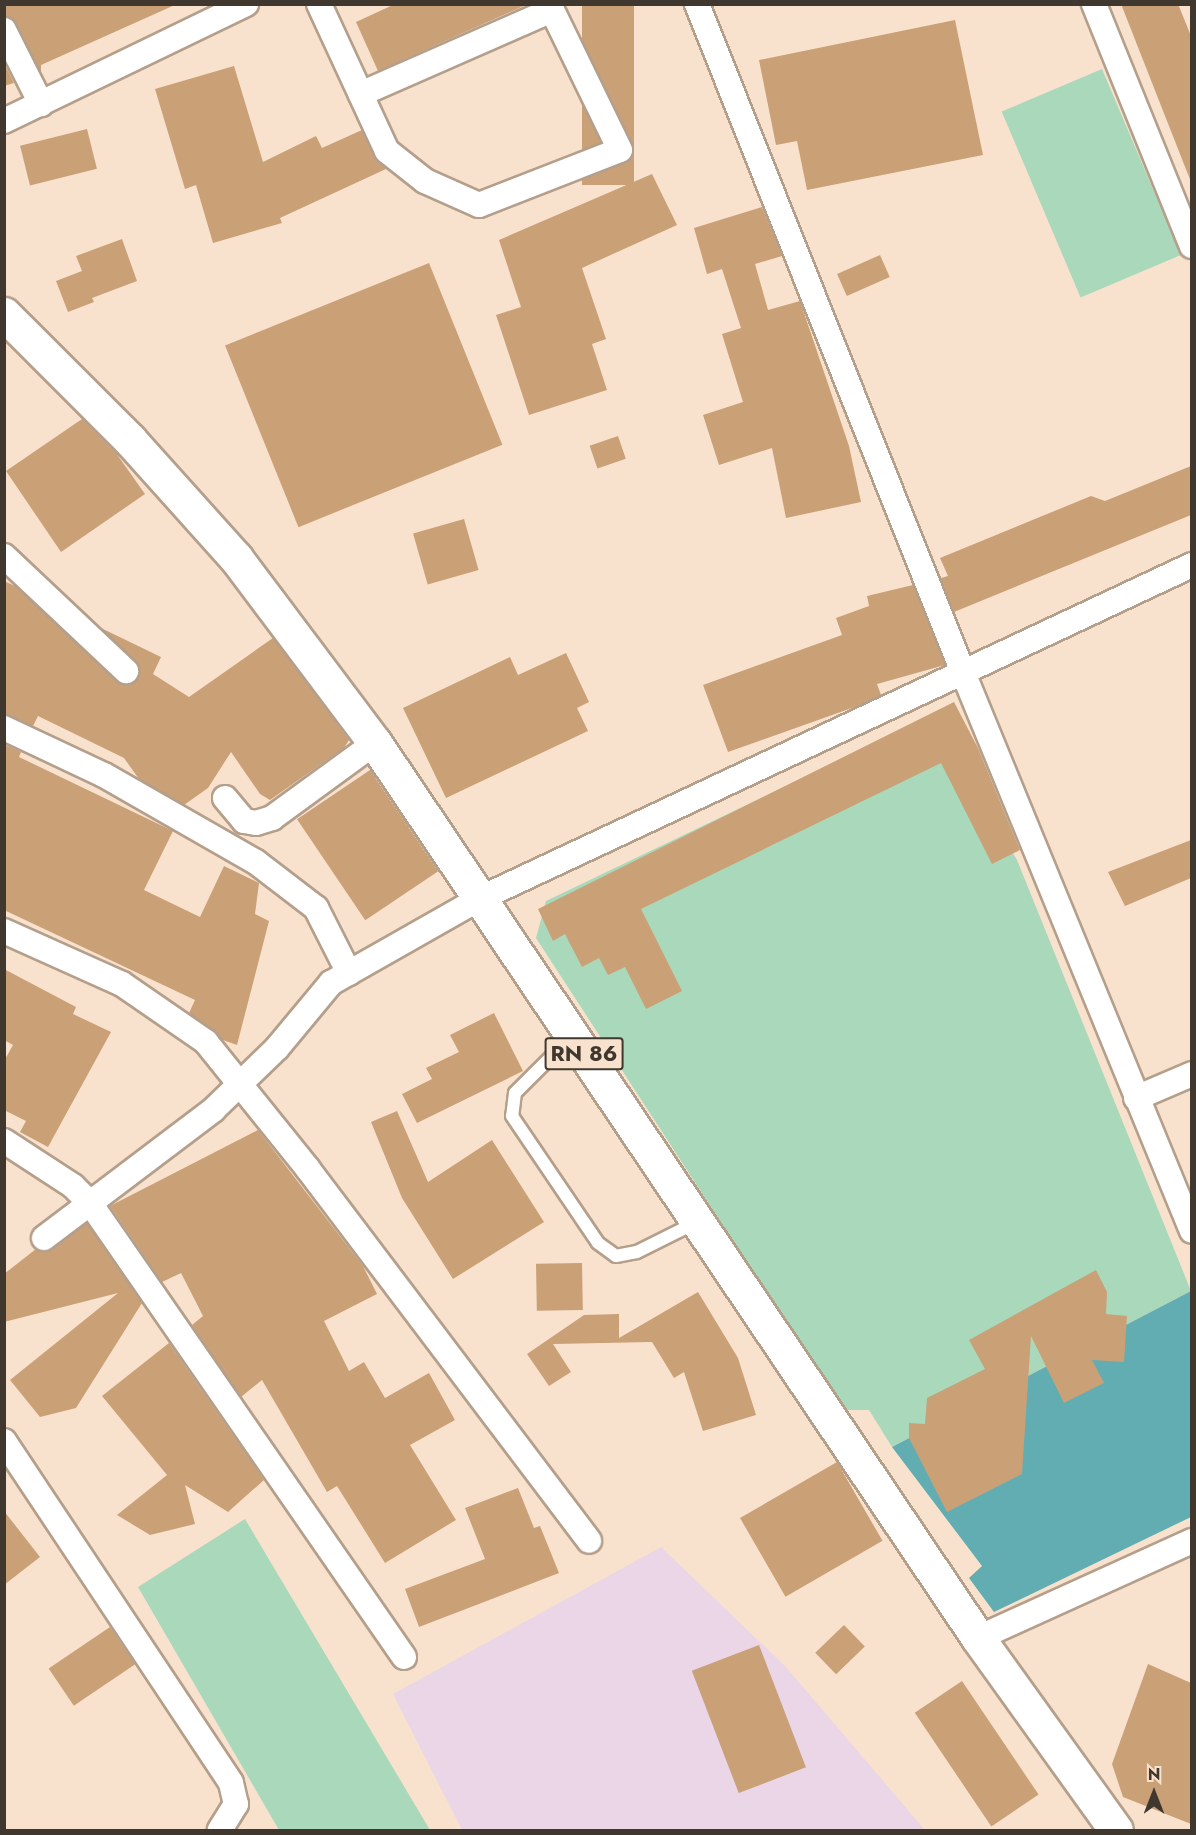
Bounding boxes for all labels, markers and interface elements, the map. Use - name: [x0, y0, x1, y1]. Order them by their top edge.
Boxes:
- road number: RN 86: [544, 1035, 624, 1073]
- north arrow: [1124, 1763, 1184, 1823]
- text: N: [1148, 1763, 1160, 1786]

